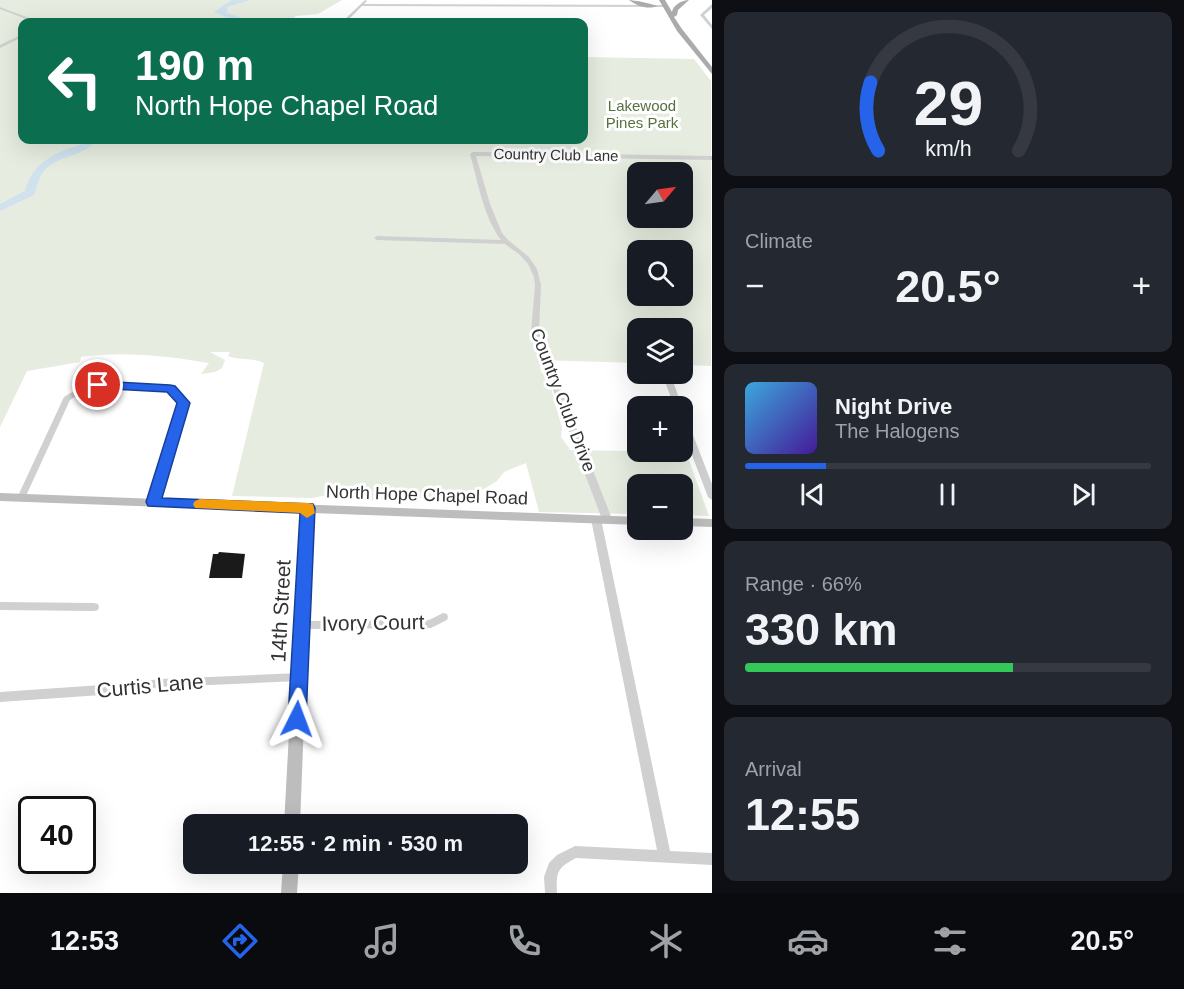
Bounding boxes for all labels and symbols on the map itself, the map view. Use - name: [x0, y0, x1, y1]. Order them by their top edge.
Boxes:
- park label: Lakewood Pines Park: [606, 97, 679, 131]
- street label: Country Club Lane: [493, 145, 619, 164]
- north arrow: [627, 162, 693, 228]
- street label: Country Club Drive: [526, 325, 600, 475]
- pin: [72, 359, 123, 410]
- street label: North Hope Chapel Road: [326, 481, 528, 509]
- street label: 14th Street: [266, 559, 295, 663]
- street label: Ivory Court: [321, 610, 425, 635]
- street label: Curtis Lane: [95, 669, 204, 702]
- position arrow: [265, 687, 329, 751]
- speed limit sign: 40: [18, 796, 96, 874]

